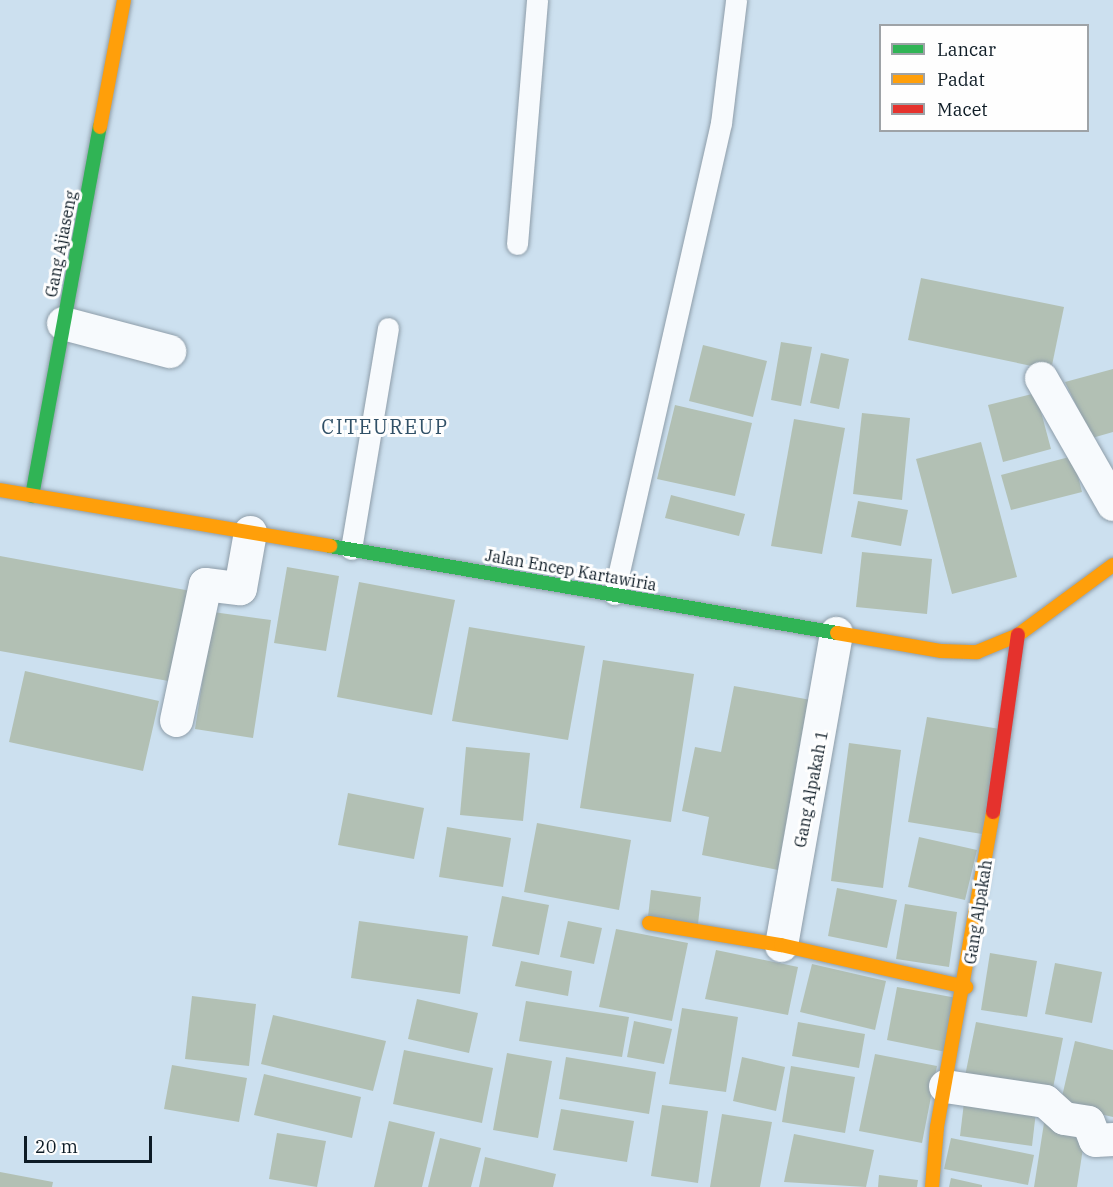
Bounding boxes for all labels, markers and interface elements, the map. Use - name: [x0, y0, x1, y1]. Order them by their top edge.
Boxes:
- legend: [879, 24, 1089, 132]
- text: Lancar: [937, 38, 996, 61]
- text: Padat: [937, 68, 985, 91]
- text: Macet: [937, 98, 988, 121]
- street label: Gang Ajiaseng: [41, 189, 81, 299]
- district label: CITEUREUP: [321, 414, 449, 438]
- street label: Jalan Encep Kartawiria: [484, 545, 658, 595]
- street label: Gang Alpakah 1: [790, 729, 832, 849]
- street label: Gang Alpakah: [960, 858, 996, 966]
- scale bar: [27, 1124, 154, 1162]
- text: 20 m: [35, 1135, 78, 1158]

